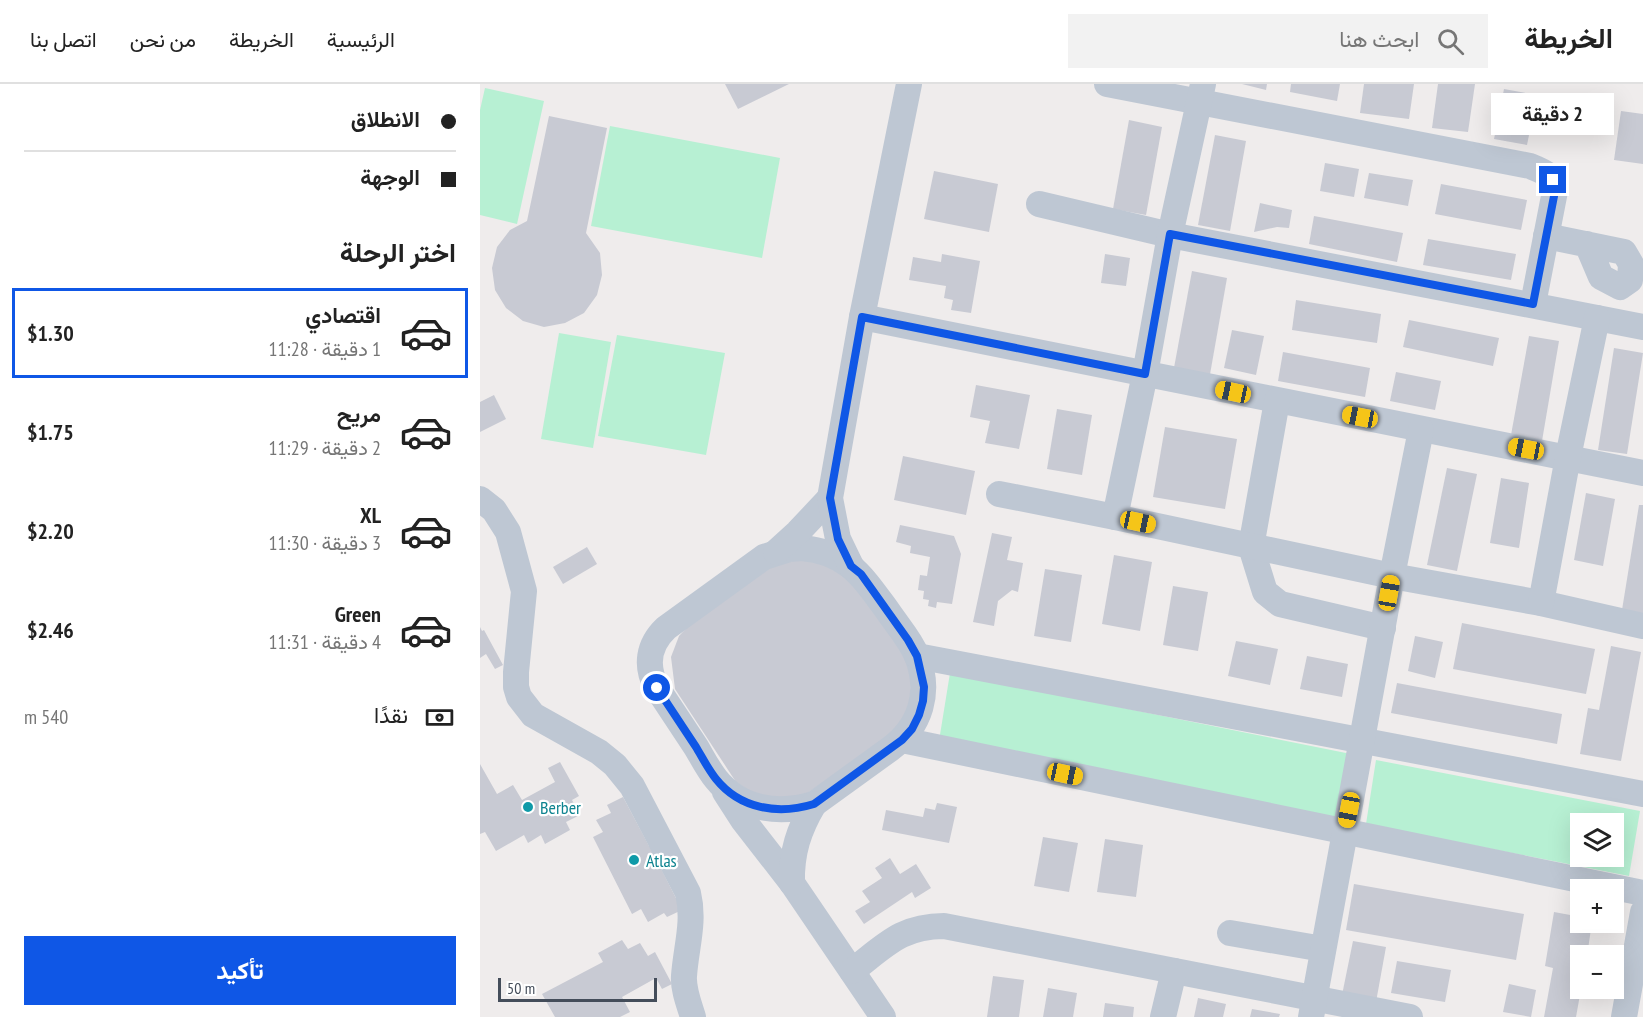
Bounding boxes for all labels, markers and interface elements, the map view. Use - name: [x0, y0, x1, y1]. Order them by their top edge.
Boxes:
- search box: [1068, 14, 1488, 68]
- text: الخريطة: [1524, 19, 1613, 56]
- text: ابحث هنا: [1339, 25, 1419, 53]
- icon: search: [1434, 25, 1467, 58]
- text: اتصل بنا: [30, 26, 97, 53]
- text: من نحن: [130, 26, 196, 53]
- text: الخريطة: [229, 26, 294, 53]
- text: الرئيسية: [327, 26, 395, 53]
- callout: 2 دقيقة: [1492, 93, 1614, 135]
- text: 2 دقيقة: [1522, 101, 1583, 127]
- text: الانطلاق: [351, 105, 420, 133]
- text: الوجهة: [360, 163, 420, 191]
- route end: [1539, 166, 1566, 193]
- text: اختر الرحلة: [340, 235, 456, 269]
- text: اقتصادي: [305, 301, 381, 329]
- icon: car: [399, 306, 453, 360]
- text: $1.30: [27, 319, 74, 347]
- text: 1 دقيقة · 11:28: [269, 336, 381, 362]
- car: [1214, 379, 1252, 405]
- text: مريح: [337, 400, 381, 428]
- icon: car: [399, 405, 453, 459]
- car: [1341, 405, 1379, 429]
- text: $1.75: [27, 418, 74, 446]
- text: 2 دقيقة · 11:29: [269, 435, 381, 461]
- car: [1507, 437, 1545, 461]
- text: XL: [360, 501, 381, 529]
- icon: car: [399, 504, 453, 558]
- car: [1119, 509, 1157, 535]
- text: $2.20: [27, 517, 74, 545]
- text: 3 دقيقة · 11:30: [269, 530, 381, 556]
- car: [1377, 574, 1401, 612]
- text: Green: [335, 600, 381, 628]
- icon: car: [399, 603, 453, 657]
- text: $2.46: [27, 616, 74, 644]
- text: 4 دقيقة · 11:31: [269, 629, 381, 655]
- route start: [643, 674, 670, 701]
- text: نقدًا: [374, 701, 408, 729]
- icon: cash: [423, 701, 456, 734]
- text: 540 m: [24, 704, 68, 730]
- car: [1046, 761, 1084, 787]
- car: [1337, 791, 1361, 829]
- place label: Berber: [540, 796, 581, 819]
- marker: Berber: [521, 800, 535, 814]
- map controls: [1570, 813, 1624, 999]
- button: layers: [1570, 813, 1624, 867]
- place label: Atlas: [646, 849, 677, 872]
- marker: Atlas: [627, 853, 641, 867]
- button: +: [1570, 879, 1624, 933]
- button: تأكيد: [24, 936, 456, 1005]
- button: −: [1570, 945, 1624, 999]
- scale bar: [498, 975, 657, 1002]
- text: 50 m: [507, 978, 535, 998]

